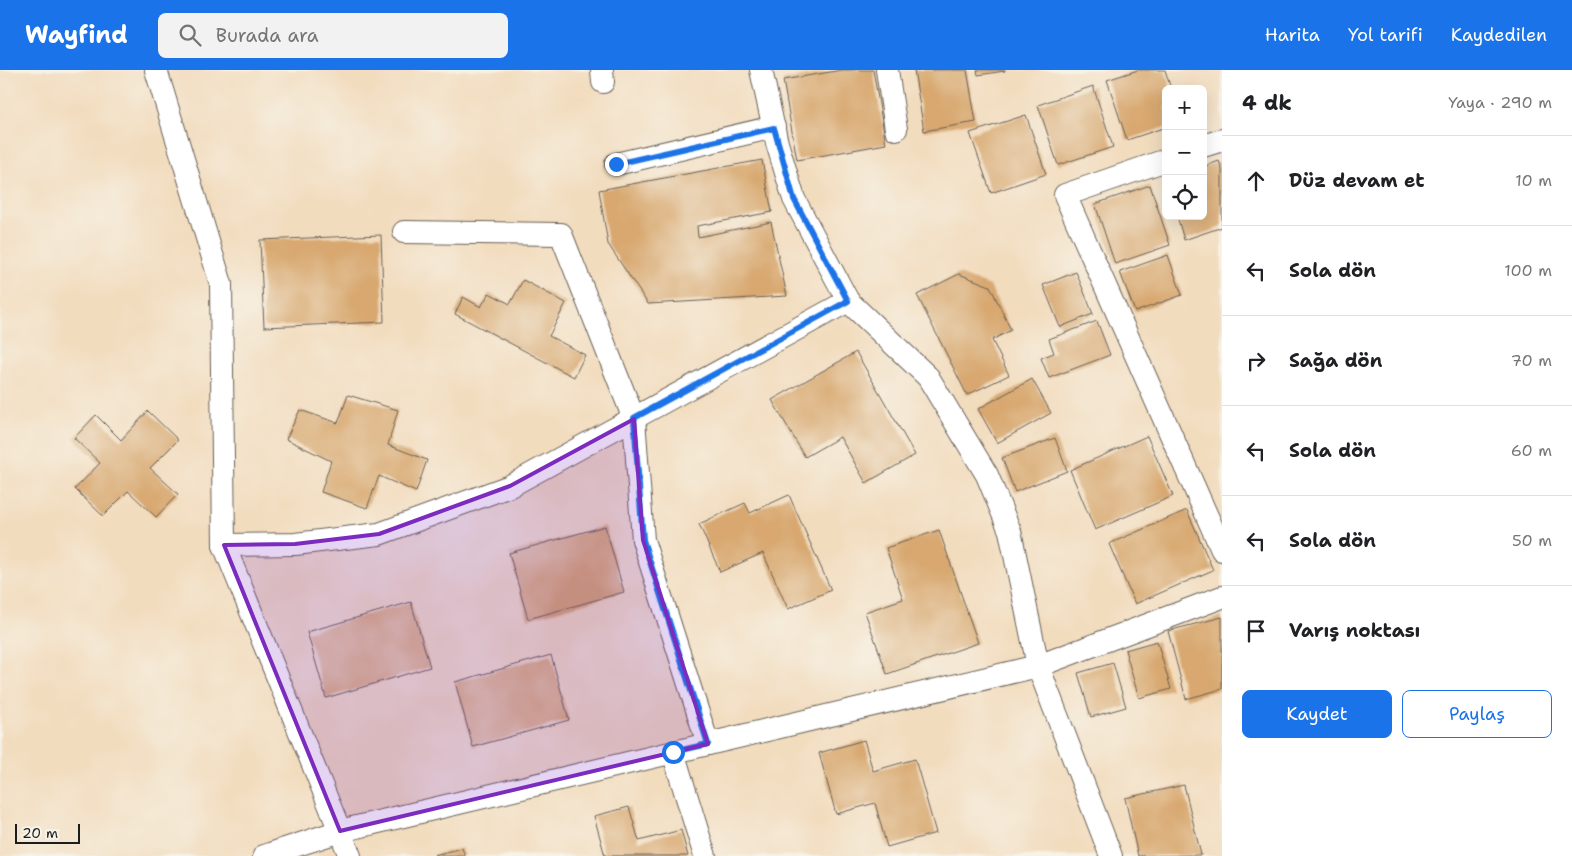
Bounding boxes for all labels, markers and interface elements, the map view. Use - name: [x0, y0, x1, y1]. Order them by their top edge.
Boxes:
- search box: [158, 13, 508, 58]
- text: Wayfind: [25, 19, 128, 51]
- icon: search: [176, 21, 204, 49]
- text: Burada ara: [216, 23, 319, 48]
- text: Harita: [1265, 23, 1320, 47]
- text: Yol tarifi: [1348, 23, 1423, 47]
- text: Kaydedilen: [1451, 23, 1547, 47]
- map controls: [1162, 85, 1207, 220]
- button: +: [1162, 85, 1207, 130]
- text: 4 dk: [1242, 89, 1292, 117]
- text: Yaya · 290 m: [1448, 92, 1552, 113]
- button: −: [1162, 130, 1207, 175]
- route end: [605, 153, 628, 176]
- icon: ahead: [1242, 167, 1270, 195]
- text: Düz devam et: [1289, 168, 1425, 193]
- text: 10 m: [1515, 170, 1552, 191]
- button: locate: [1162, 175, 1207, 220]
- icon: left: [1242, 257, 1270, 285]
- text: Sola dön: [1289, 258, 1376, 283]
- text: 100 m: [1504, 260, 1552, 281]
- icon: right: [1242, 347, 1270, 375]
- text: Sağa dön: [1289, 348, 1382, 373]
- text: 70 m: [1511, 350, 1552, 371]
- icon: left: [1242, 437, 1270, 465]
- text: Sola dön: [1289, 438, 1376, 463]
- text: 60 m: [1511, 440, 1552, 461]
- icon: left: [1242, 527, 1270, 555]
- text: Sola dön: [1289, 528, 1376, 553]
- text: 50 m: [1512, 530, 1552, 551]
- icon: arrive: [1242, 617, 1270, 645]
- text: Varış noktası: [1289, 618, 1420, 643]
- button: Kaydet: [1242, 690, 1392, 738]
- button: Paylaş: [1402, 690, 1552, 738]
- route start: [662, 741, 685, 764]
- scale bar: [15, 821, 80, 844]
- text: 20 m: [22, 824, 58, 842]

